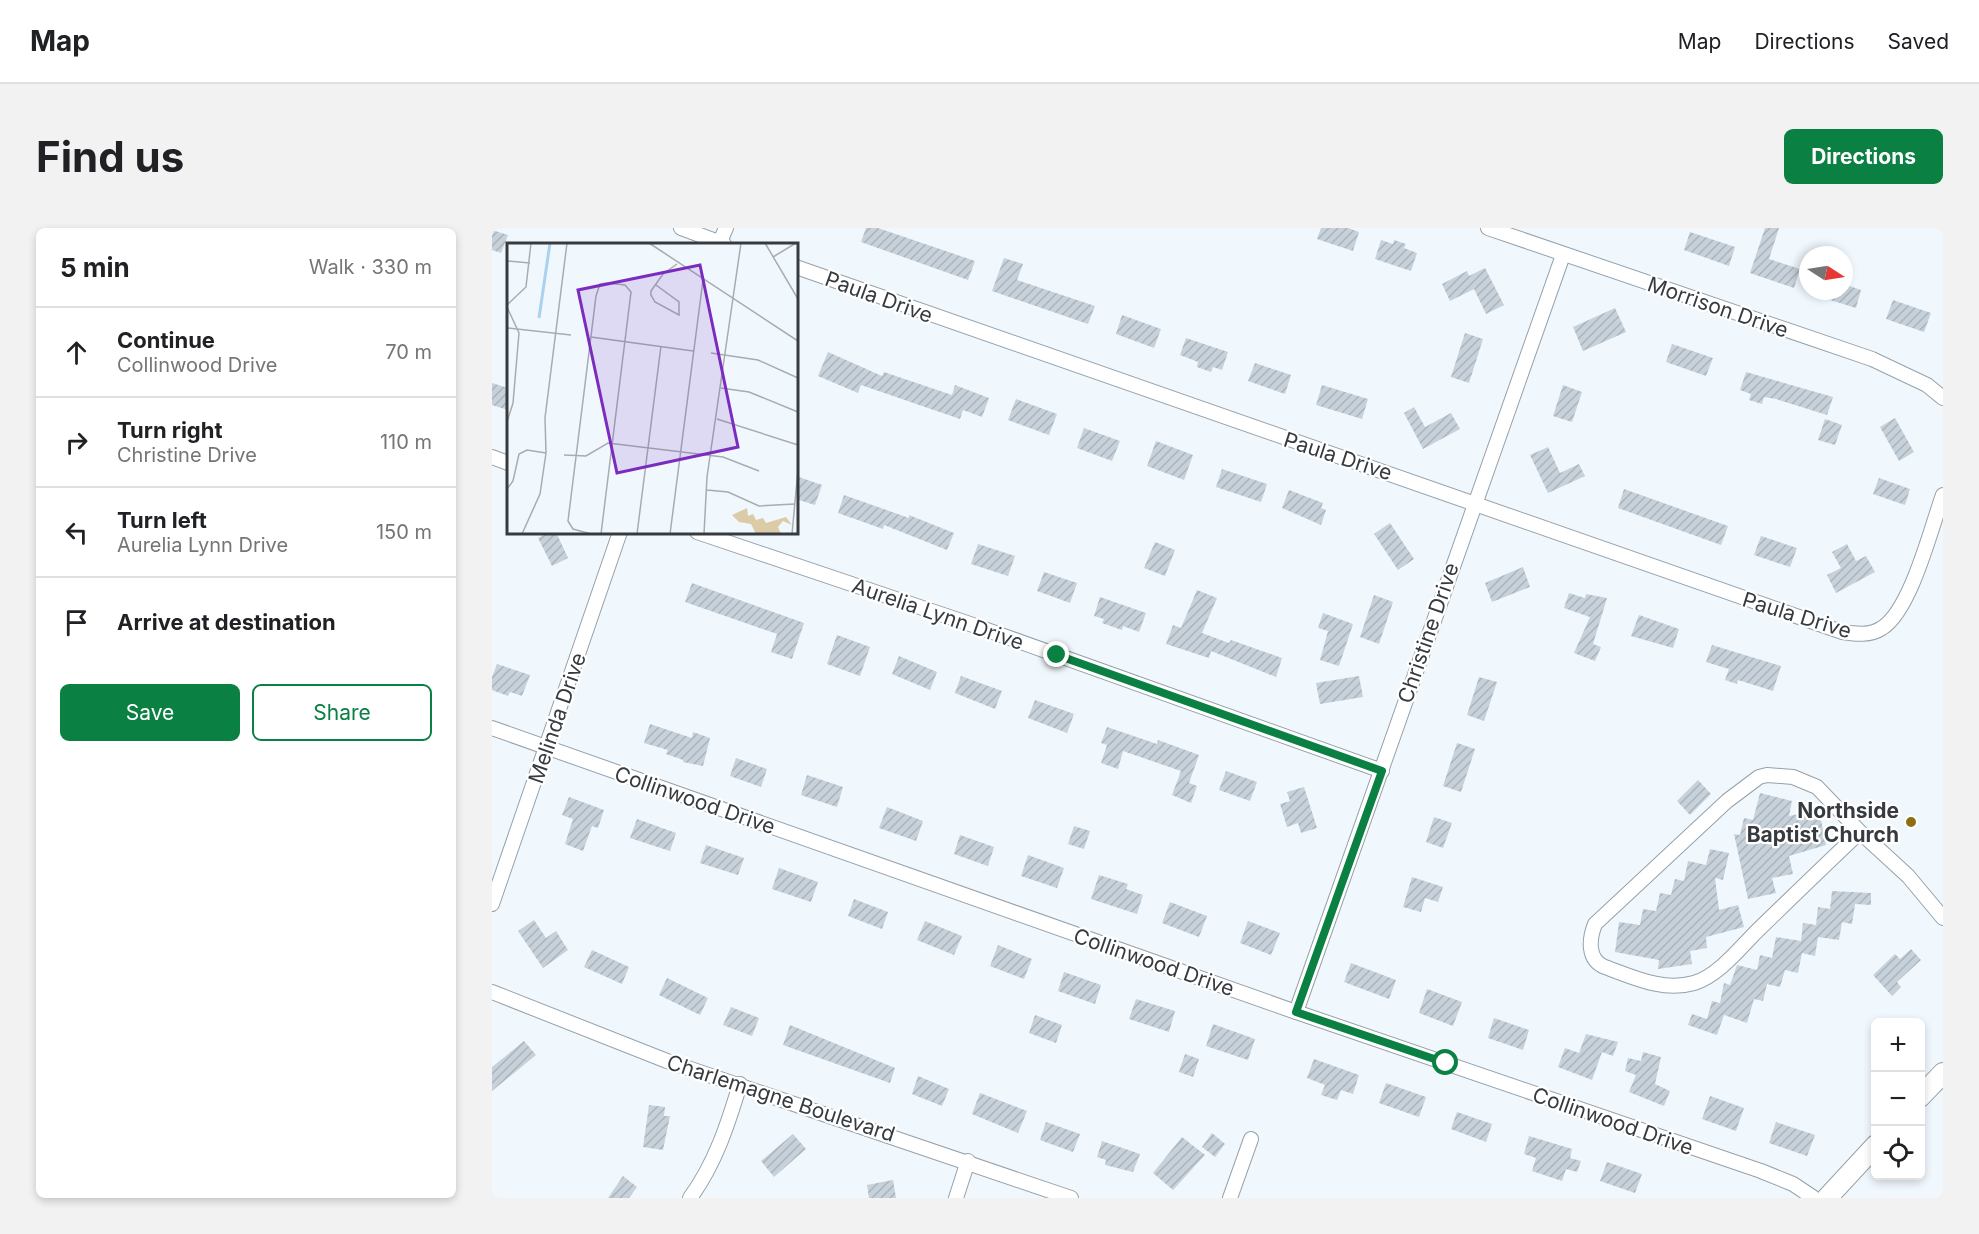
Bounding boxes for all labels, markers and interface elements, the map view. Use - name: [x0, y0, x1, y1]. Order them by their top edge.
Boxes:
- text: Map: [30, 24, 90, 58]
- text: Map: [1678, 29, 1721, 54]
- text: Directions: [1754, 29, 1855, 54]
- text: Saved: [1888, 29, 1949, 54]
- button: Directions: [1784, 129, 1943, 184]
- text: Find us: [36, 131, 184, 182]
- inset map: [507, 243, 798, 534]
- north arrow: [1799, 246, 1853, 300]
- text: 5 min: [60, 252, 130, 283]
- text: Walk · 330 m: [309, 255, 432, 279]
- street label: Paula Drive: [822, 266, 936, 328]
- street label: Morrison Drive: [1644, 271, 1792, 343]
- text: Continue: [117, 327, 215, 353]
- icon: ahead: [60, 336, 93, 369]
- text: 70 m: [385, 340, 432, 364]
- text: Collinwood Drive: [117, 353, 277, 377]
- text: Turn right: [117, 417, 223, 443]
- icon: right: [60, 426, 93, 459]
- street label: Paula Drive: [1281, 427, 1395, 485]
- text: 110 m: [380, 430, 432, 454]
- text: Christine Drive: [117, 443, 257, 467]
- text: Turn left: [117, 507, 207, 533]
- icon: left: [60, 516, 93, 549]
- text: 150 m: [376, 520, 432, 544]
- text: Aurelia Lynn Drive: [117, 533, 288, 557]
- street label: Christine Drive: [1392, 560, 1464, 706]
- street label: Aurelia Lynn Drive: [849, 573, 1027, 655]
- street label: Paula Drive: [1740, 587, 1854, 643]
- icon: arrive: [60, 606, 93, 639]
- text: Arrive at destination: [117, 609, 336, 635]
- route end: [1043, 641, 1069, 667]
- street label: Melinda Drive: [523, 649, 591, 787]
- button: Save: [60, 684, 240, 741]
- button: Share: [252, 684, 432, 741]
- street label: Collinwood Drive: [611, 761, 779, 839]
- place label: Northside Baptist Church: [1747, 798, 1899, 847]
- marker: Northside Baptist Church: [1904, 815, 1918, 829]
- street label: Collinwood Drive: [1070, 923, 1238, 1001]
- map controls: [1871, 1018, 1925, 1180]
- button: +: [1871, 1018, 1925, 1072]
- street label: Charlemagne Boulevard: [664, 1049, 898, 1147]
- route start: [1432, 1049, 1458, 1075]
- button: −: [1871, 1072, 1925, 1126]
- street label: Collinwood Drive: [1529, 1082, 1697, 1160]
- button: locate: [1871, 1126, 1925, 1180]

